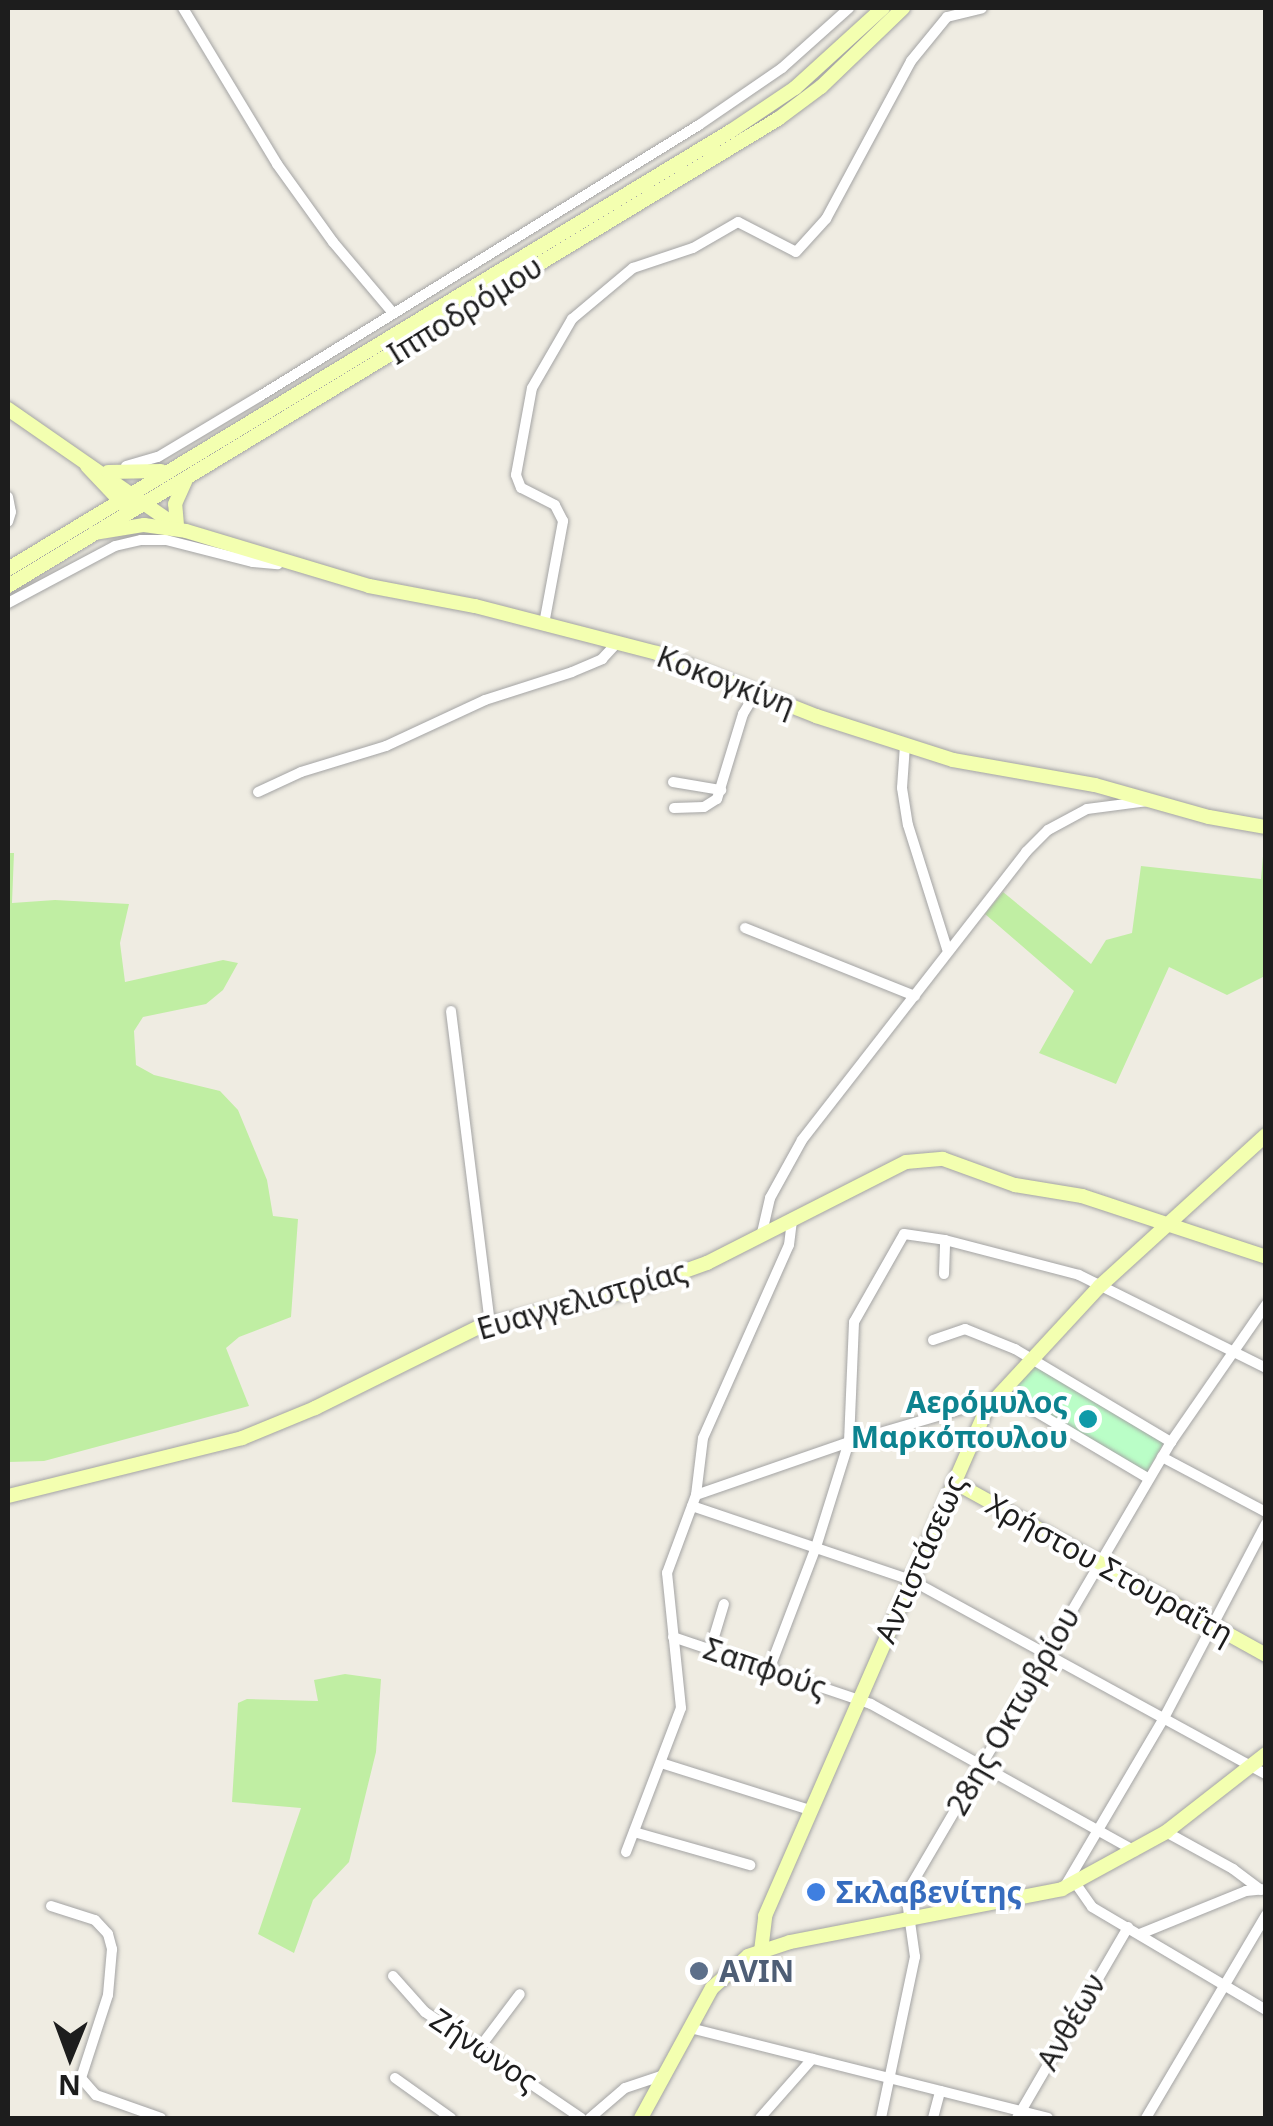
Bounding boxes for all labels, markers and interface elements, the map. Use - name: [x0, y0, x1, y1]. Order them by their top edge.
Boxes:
- street label: Ιπποδρόμου: [381, 248, 549, 372]
- street label: Κοκογκίνη: [652, 638, 800, 724]
- street label: Ευαγγελιστρίας: [473, 1253, 691, 1347]
- place label: Αερόμυλος Μαρκόπουλου: [851, 1384, 1068, 1454]
- marker: Αερόμυλος Μαρκόπουλου: [1077, 1408, 1099, 1430]
- street label: Αντιστάσεως: [867, 1470, 973, 1648]
- street label: Χρήστου Στουραΐτη: [980, 1486, 1240, 1652]
- street label: 28ης Οκτωβρίου: [939, 1601, 1087, 1821]
- street label: Σαπφούς: [699, 1630, 831, 1706]
- place label: Σκλαβενίτης: [836, 1874, 1022, 1910]
- marker: Σκλαβενίτης: [805, 1881, 827, 1903]
- place label: AVIN: [719, 1953, 794, 1989]
- marker: AVIN: [688, 1960, 710, 1982]
- street label: Ανθέων: [1029, 1968, 1113, 2076]
- street label: Ζήνωνος: [423, 2001, 545, 2099]
- north arrow: [20, 2006, 120, 2106]
- text: N: [58, 2067, 81, 2105]

